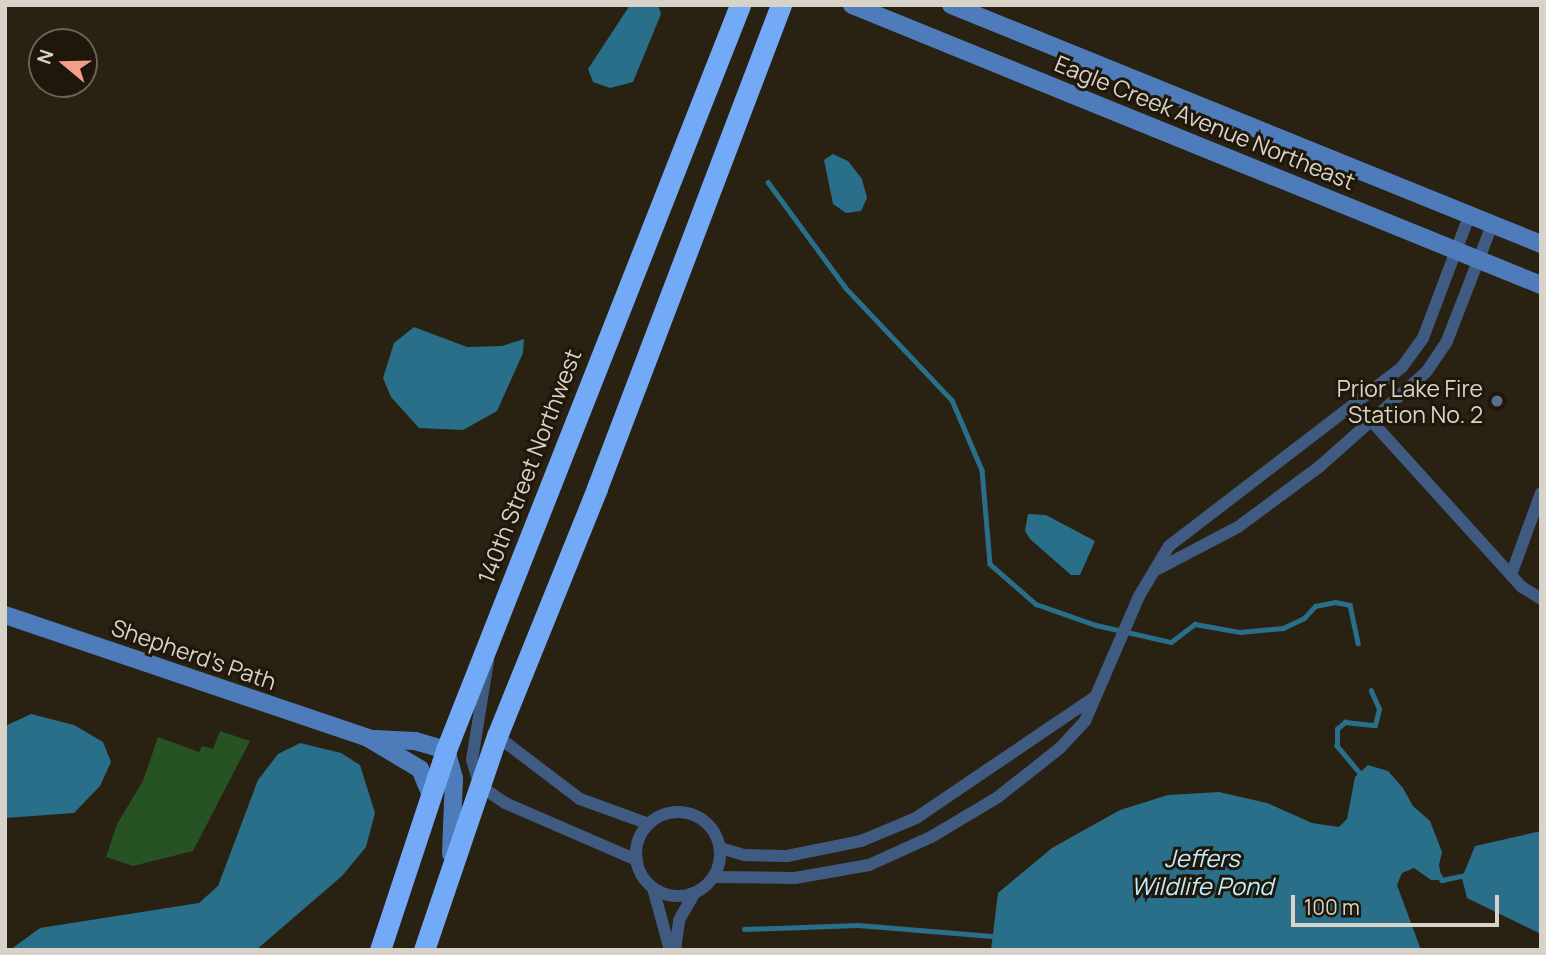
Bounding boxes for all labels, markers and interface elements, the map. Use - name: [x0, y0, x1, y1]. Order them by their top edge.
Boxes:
- north arrow: [28, 28, 98, 98]
- text: N: [31, 46, 60, 68]
- street label: Eagle Creek Avenue Northeast: [1051, 49, 1359, 195]
- street label: 140th Street Northwest: [472, 345, 586, 587]
- place label: Prior Lake Fire Station No. 2: [1337, 374, 1483, 428]
- marker: Prior Lake Fire Station No. 2: [1489, 393, 1505, 409]
- street label: Shepherd's Path: [108, 613, 280, 695]
- water label: Jeffers Wildlife Pond: [1131, 844, 1273, 900]
- scale bar: [1294, 881, 1502, 925]
- text: 100 m: [1304, 893, 1360, 921]

